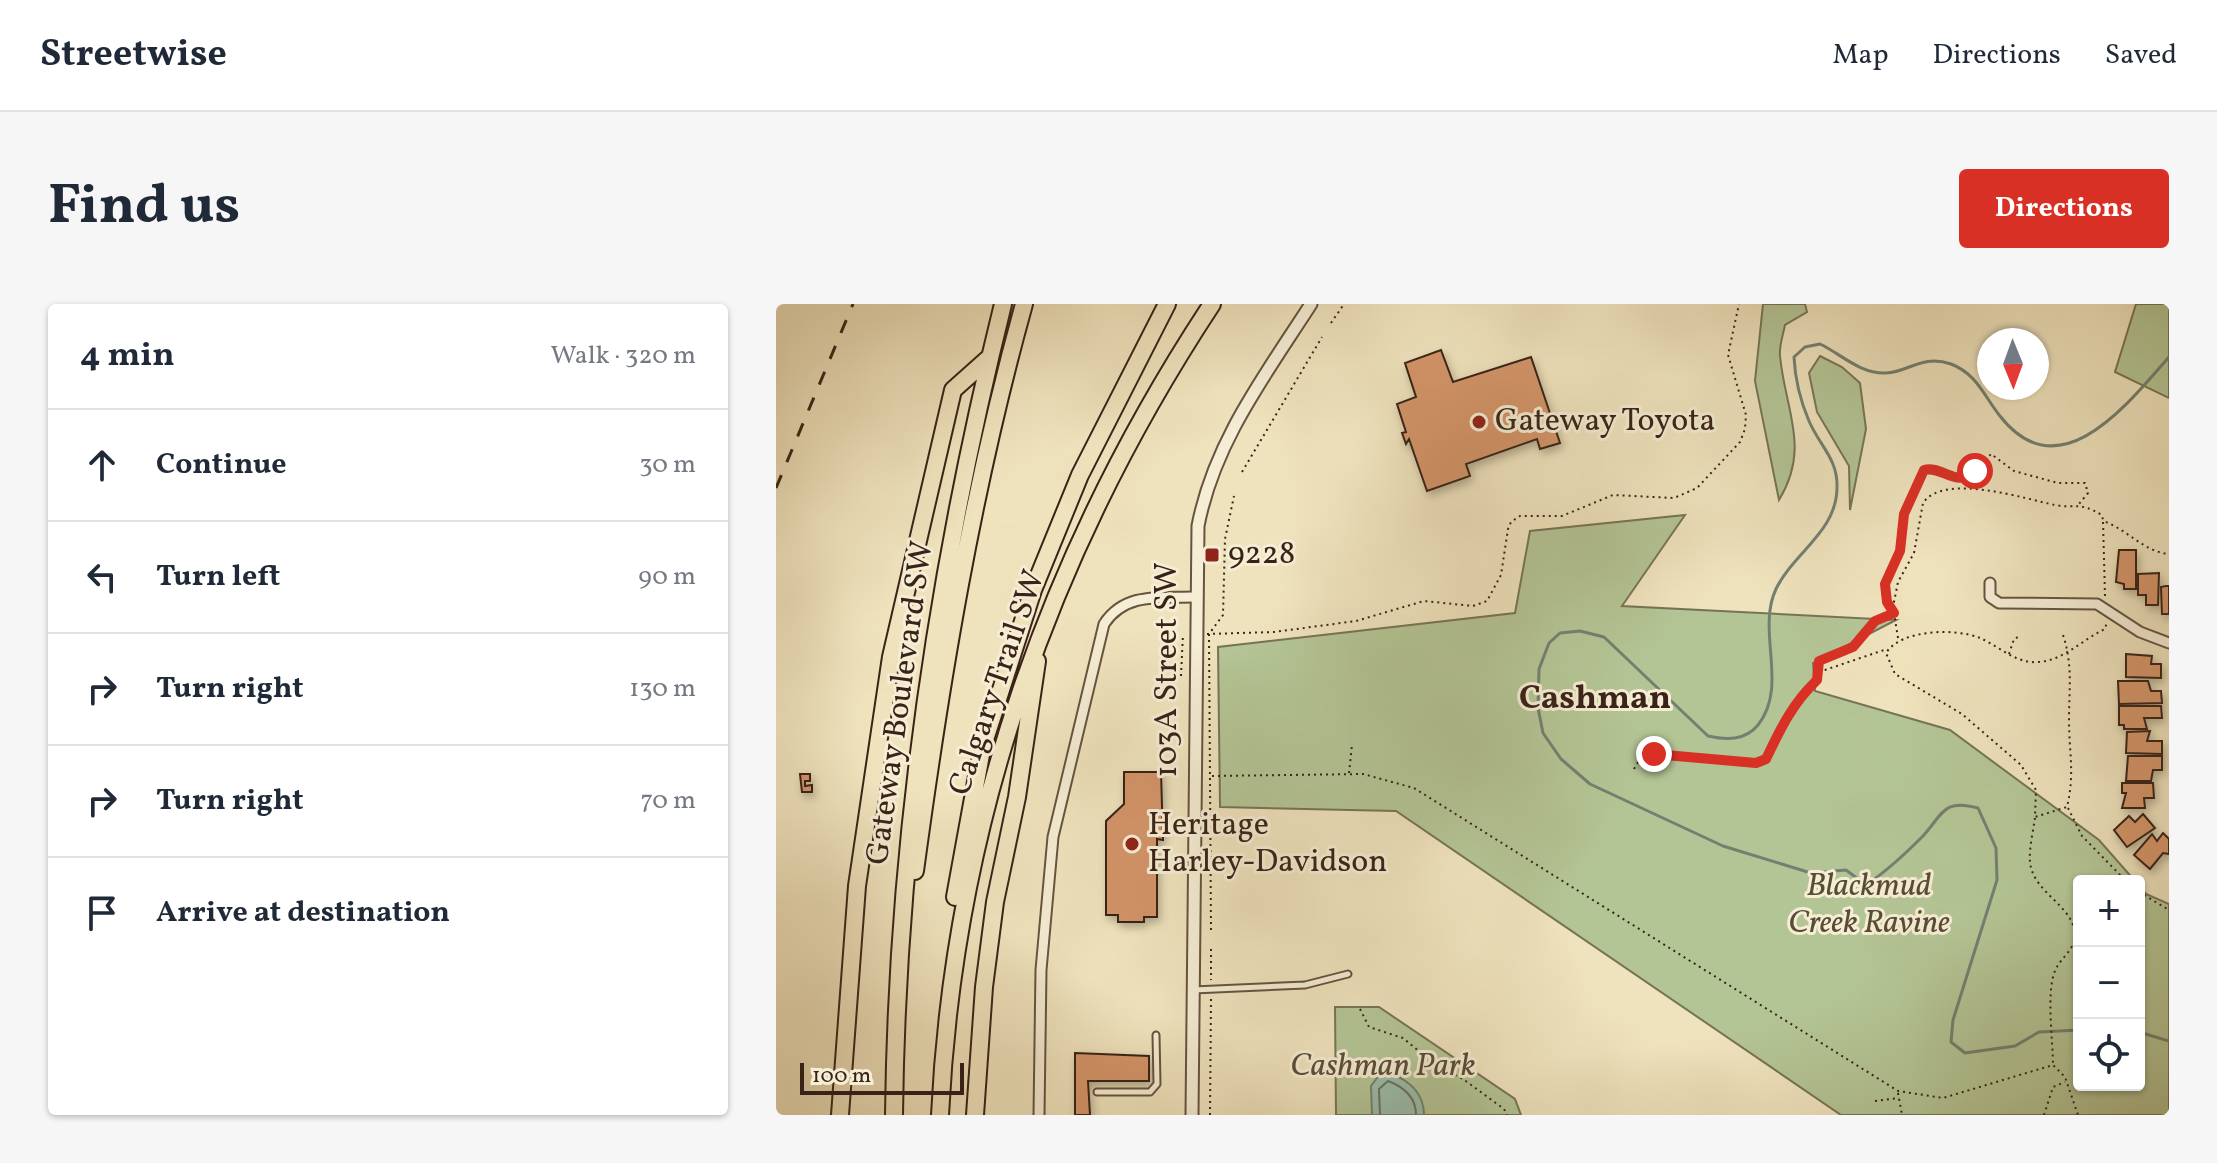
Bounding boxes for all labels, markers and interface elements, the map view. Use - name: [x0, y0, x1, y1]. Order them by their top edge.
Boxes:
- text: Streetwise: [40, 29, 227, 82]
- text: Map: [1833, 36, 1889, 75]
- text: Directions: [1933, 36, 2061, 75]
- text: Saved: [2105, 36, 2177, 75]
- text: Find us: [48, 169, 240, 247]
- button: Directions: [1959, 169, 2169, 248]
- north arrow: [1977, 328, 2049, 400]
- text: 4 min: [80, 333, 175, 380]
- text: Walk · 320 m: [550, 338, 696, 374]
- place label: Gateway Toyota: [1495, 400, 1716, 444]
- marker: Gateway Toyota: [1470, 413, 1488, 431]
- icon: ahead: [80, 443, 124, 487]
- text: Continue: [156, 444, 287, 486]
- text: 30 m: [639, 447, 696, 483]
- route start: [1957, 453, 1993, 489]
- place label: 9228: [1228, 533, 1295, 577]
- street label: Gateway Boulevard SW: [857, 538, 945, 868]
- marker: 9228: [1203, 546, 1221, 564]
- icon: left: [80, 555, 124, 599]
- text: Turn left: [156, 556, 280, 598]
- text: 90 m: [638, 559, 696, 595]
- street label: 103A Street SW: [1146, 562, 1190, 778]
- street label: Calgary Trail SW: [939, 565, 1057, 801]
- icon: right: [80, 667, 124, 711]
- text: Turn right: [156, 668, 304, 710]
- text: 130 m: [629, 671, 696, 707]
- district label: Cashman: [1519, 676, 1671, 723]
- route end: [1636, 736, 1672, 772]
- icon: right: [80, 779, 124, 823]
- text: Turn right: [156, 780, 304, 822]
- text: 70 m: [641, 783, 696, 819]
- place label: Heritage Harley-Davidson: [1148, 804, 1387, 885]
- marker: Heritage Harley-Davidson: [1123, 835, 1141, 853]
- park label: Blackmud Creek Ravine: [1788, 865, 1950, 946]
- map controls: [2073, 875, 2145, 1091]
- button: +: [2073, 875, 2145, 947]
- icon: arrive: [80, 891, 124, 935]
- text: Arrive at destination: [156, 892, 450, 934]
- button: −: [2073, 947, 2145, 1019]
- button: locate: [2073, 1019, 2145, 1091]
- park label: Cashman Park: [1290, 1045, 1476, 1089]
- scale bar: [800, 1059, 964, 1095]
- text: 100 m: [812, 1061, 871, 1092]

